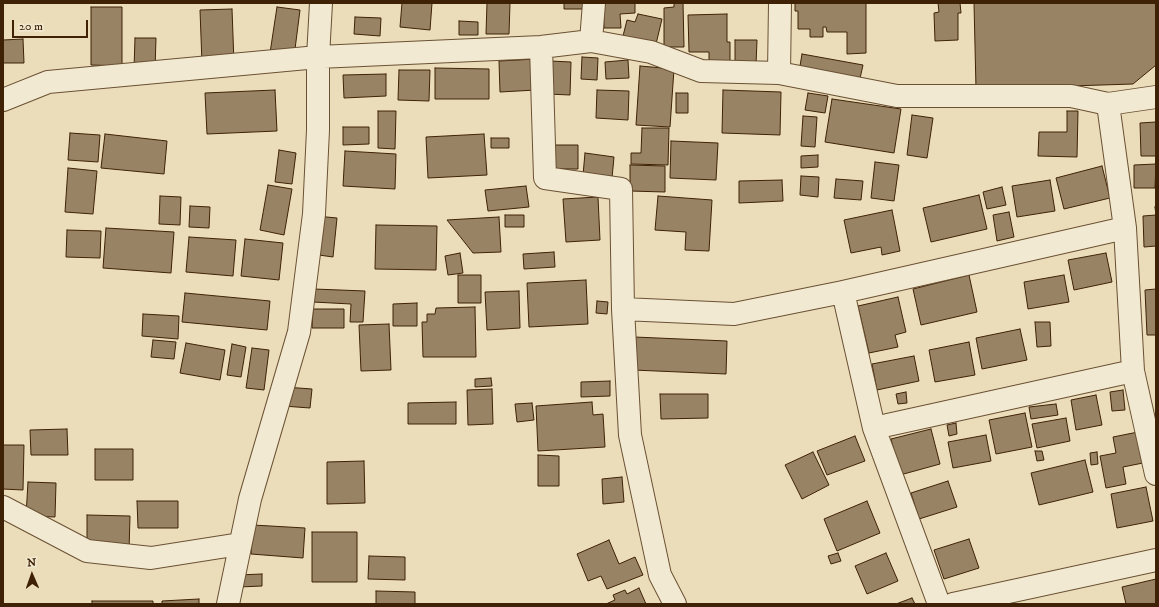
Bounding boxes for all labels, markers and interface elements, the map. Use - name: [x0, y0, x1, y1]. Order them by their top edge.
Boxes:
- scale bar: [14, 12, 90, 38]
- text: 20 m: [19, 19, 43, 34]
- north arrow: [12, 555, 52, 595]
- text: N: [27, 556, 36, 570]

